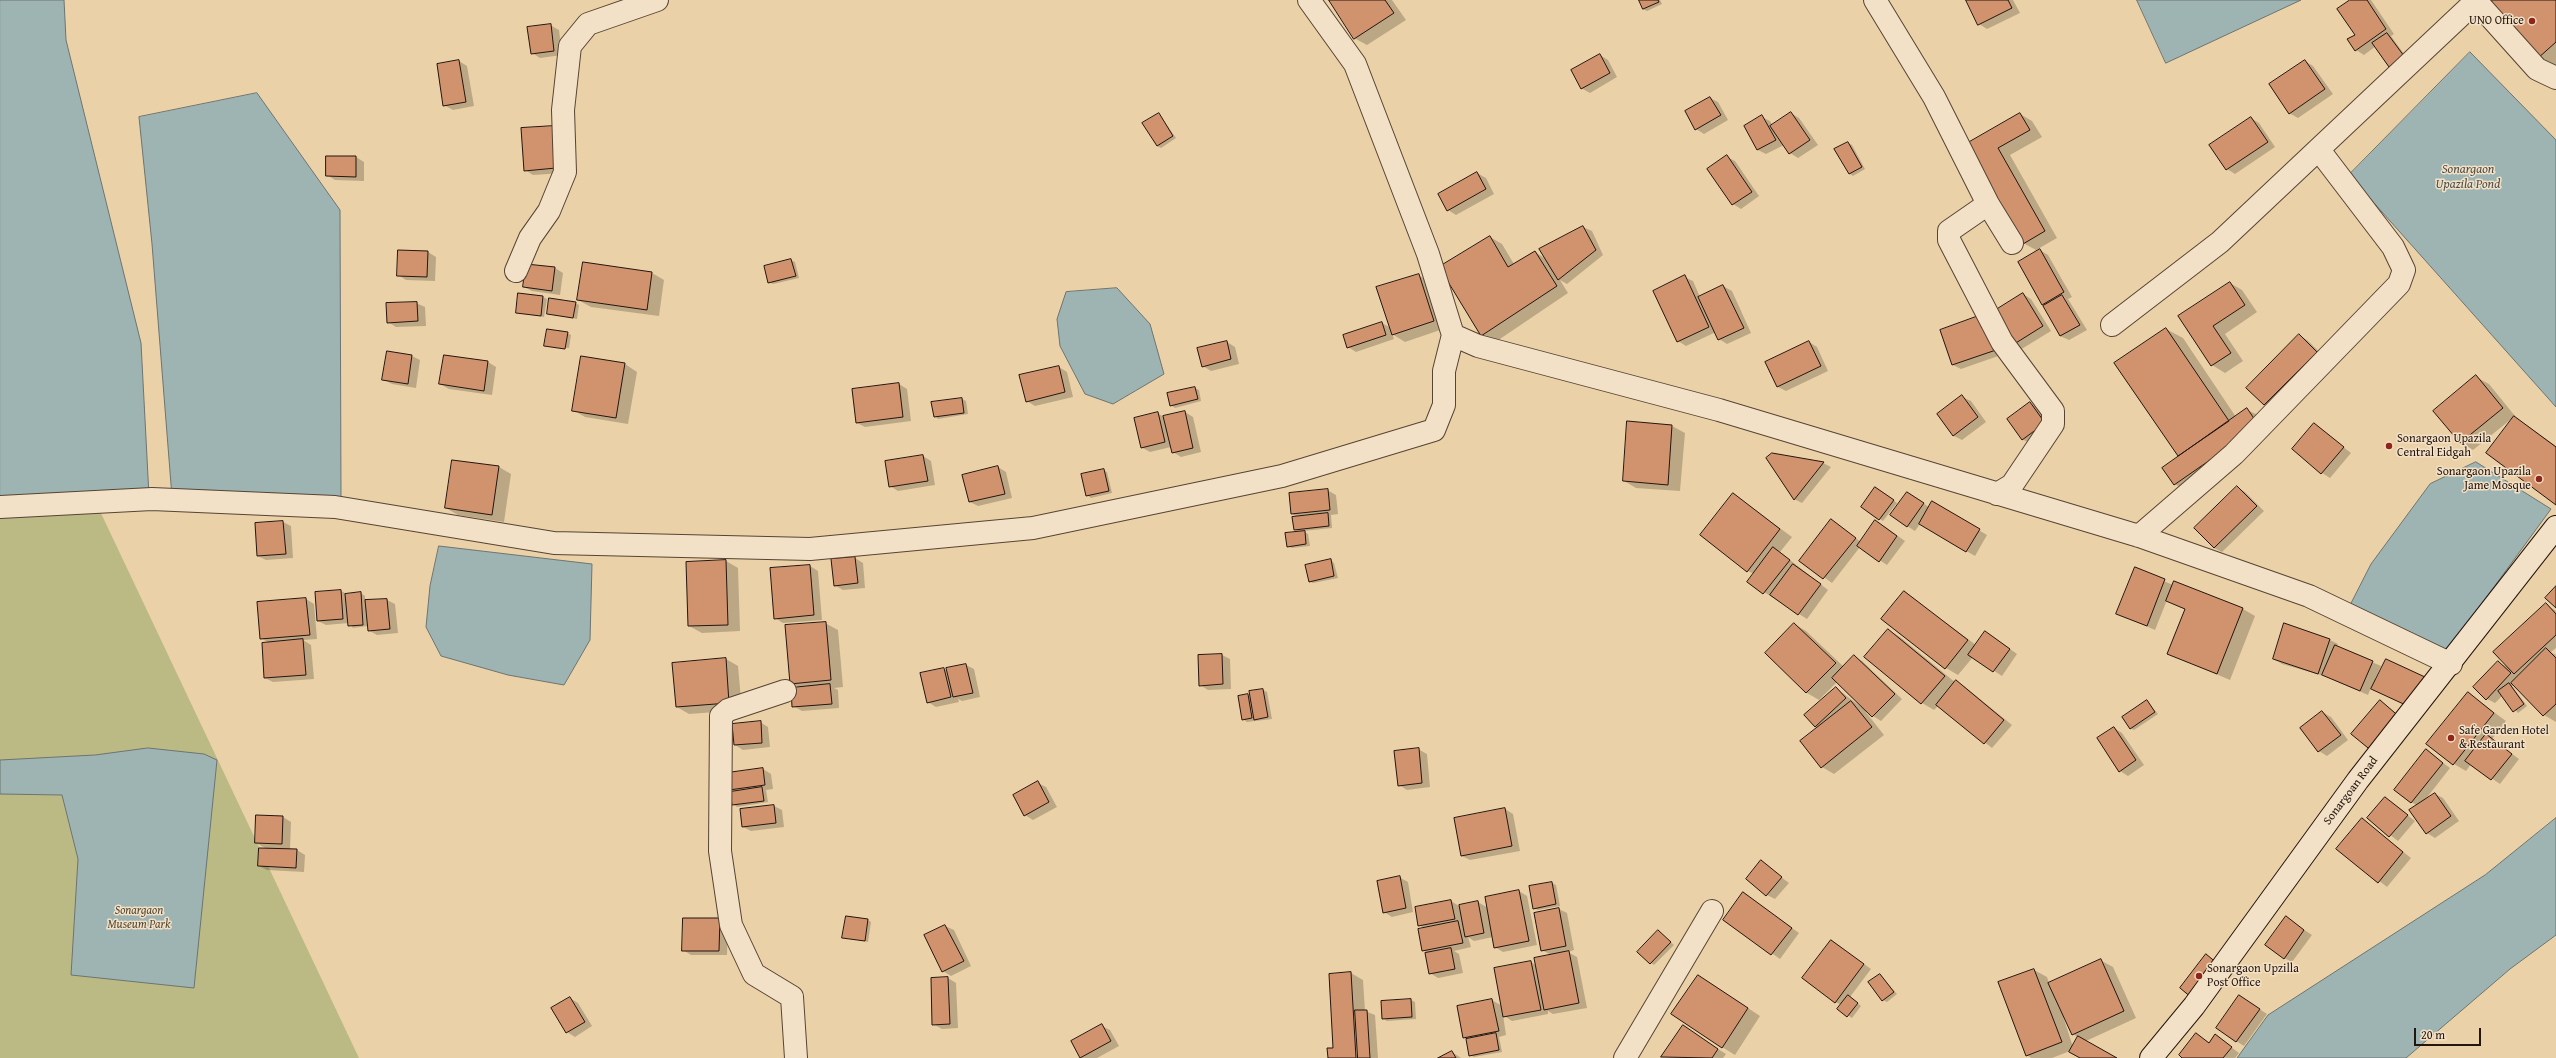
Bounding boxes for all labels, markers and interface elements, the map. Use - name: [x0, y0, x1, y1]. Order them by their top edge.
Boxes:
- place label: UNO Office: [2469, 14, 2524, 28]
- marker: UNO Office: [2527, 16, 2537, 26]
- water label: Sonargaon Upazila Pond: [2436, 162, 2500, 193]
- place label: Sonargaon Upazila Central Eidgah: [2397, 432, 2491, 460]
- marker: Sonargaon Upazila Central Eidgah: [2384, 441, 2394, 451]
- place label: Sonargaon Upazila Jame Mosque: [2437, 465, 2531, 493]
- marker: Sonargaon Upazila Jame Mosque: [2534, 474, 2544, 484]
- place label: Safe Garden Hotel & Restaurant: [2459, 724, 2549, 752]
- marker: Safe Garden Hotel & Restaurant: [2446, 733, 2456, 743]
- street label: Sonargoan Road: [2321, 754, 2381, 828]
- park label: Sonargaon Museum Park: [107, 904, 171, 932]
- place label: Sonargaon Upzilla Post Office: [2207, 962, 2299, 990]
- marker: Sonargaon Upzilla Post Office: [2194, 971, 2204, 981]
- scale bar: [2416, 1020, 2483, 1046]
- text: 20 m: [2421, 1026, 2445, 1043]

